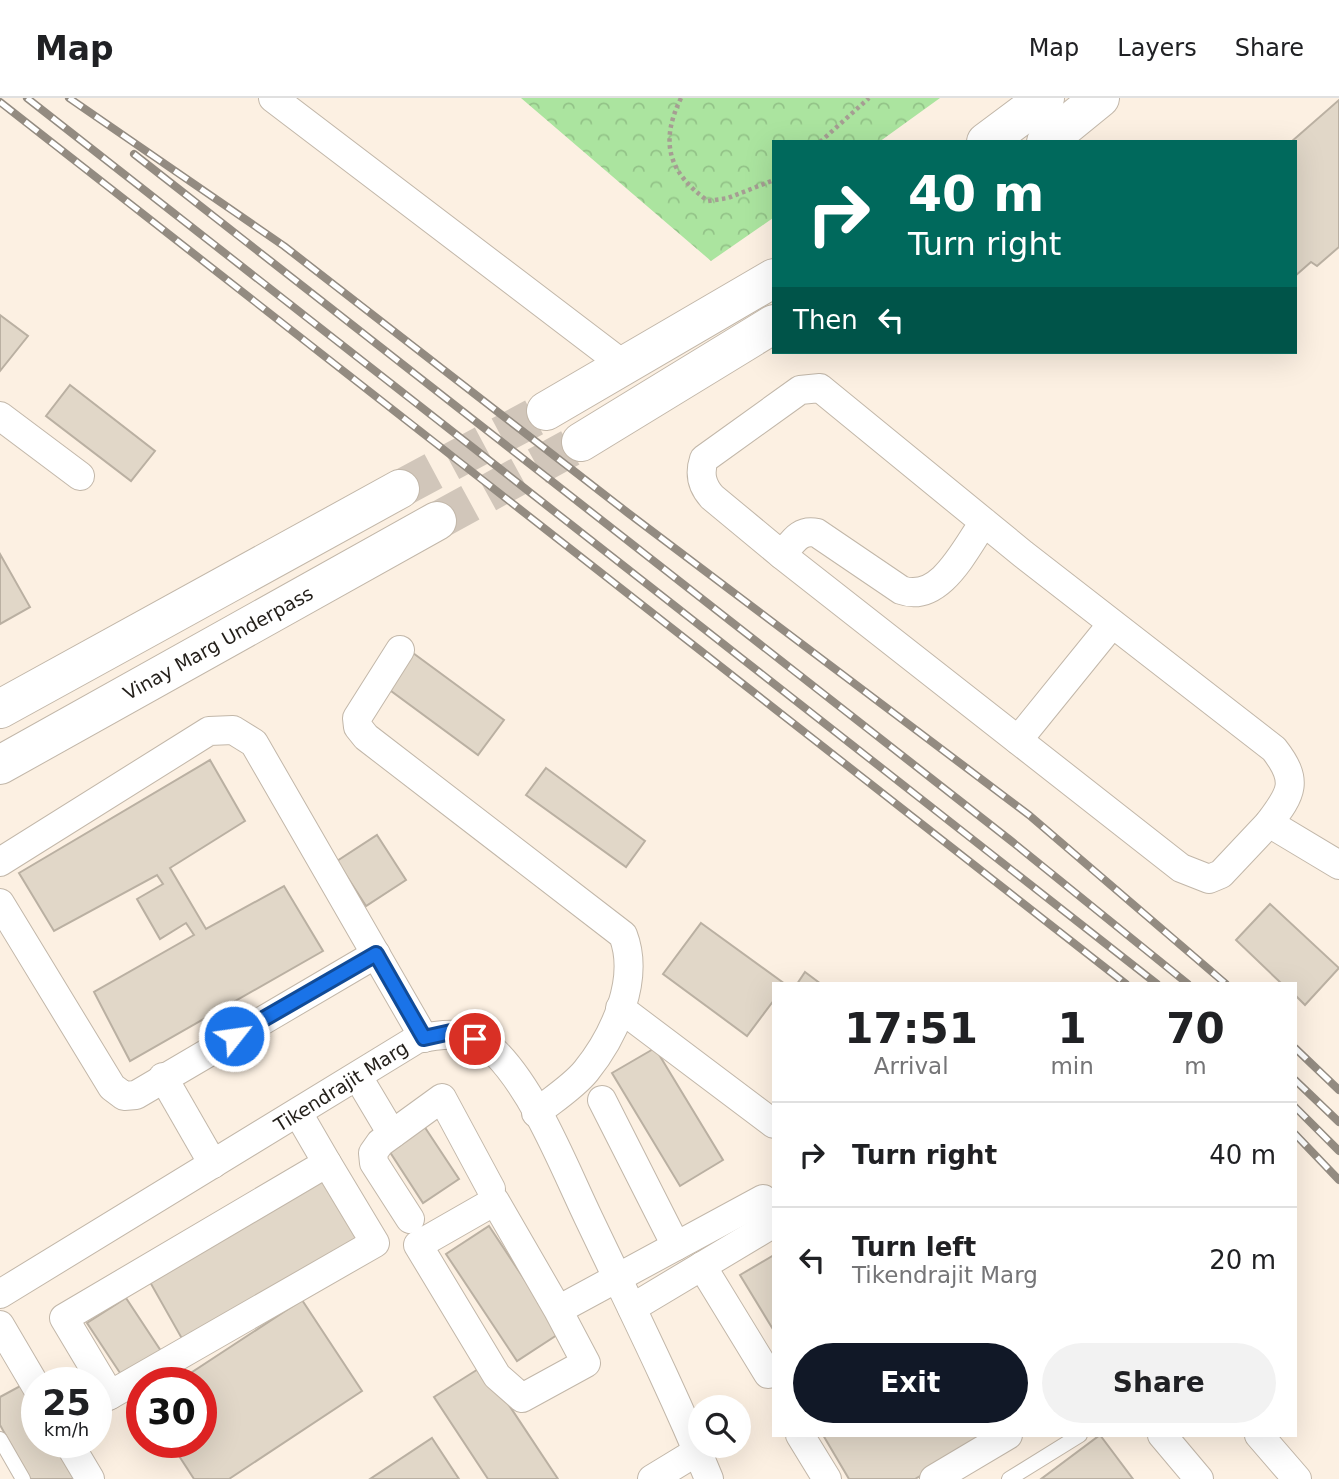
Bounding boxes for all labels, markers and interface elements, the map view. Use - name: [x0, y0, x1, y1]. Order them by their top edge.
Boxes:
- text: Map: [35, 29, 114, 68]
- text: Map: [1029, 34, 1079, 62]
- text: Layers: [1117, 34, 1197, 62]
- text: Share: [1235, 34, 1304, 62]
- text: 40 m: [908, 166, 1044, 223]
- icon: right: [793, 168, 884, 259]
- text: Turn right: [908, 225, 1061, 263]
- icon: left: [872, 301, 910, 339]
- text: Then: [793, 305, 858, 335]
- street label: Vinay Marg Underpass: [119, 582, 317, 704]
- position arrow: [197, 999, 271, 1073]
- text: 17:51: [844, 1004, 978, 1053]
- text: 1: [1057, 1004, 1087, 1053]
- text: 70: [1166, 1004, 1225, 1053]
- pin: [445, 1009, 505, 1069]
- icon: arrive: [456, 1020, 494, 1058]
- street label: Tikendrajit Marg: [269, 1036, 412, 1137]
- text: Arrival: [874, 1053, 949, 1079]
- text: min: [1050, 1053, 1094, 1079]
- text: m: [1184, 1053, 1207, 1079]
- icon: right: [793, 1136, 831, 1174]
- text: Turn right: [852, 1140, 997, 1170]
- text: 40 m: [1209, 1140, 1276, 1170]
- text: Turn left: [852, 1232, 976, 1262]
- icon: left: [793, 1241, 831, 1279]
- text: 20 m: [1209, 1245, 1276, 1275]
- text: Tikendrajit Marg: [852, 1262, 1038, 1288]
- button: Exit: [793, 1343, 1028, 1423]
- button: Share: [1042, 1343, 1276, 1423]
- speed limit sign: 30: [126, 1367, 217, 1458]
- text: 25: [42, 1383, 91, 1423]
- map controls: [688, 1395, 751, 1458]
- button: search: [688, 1395, 751, 1458]
- text: km/h: [44, 1419, 89, 1440]

